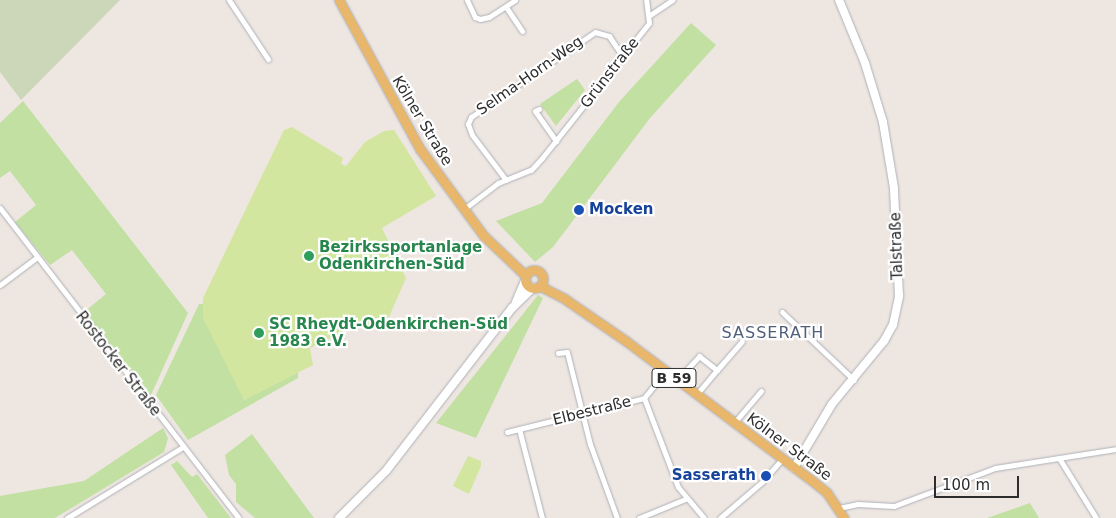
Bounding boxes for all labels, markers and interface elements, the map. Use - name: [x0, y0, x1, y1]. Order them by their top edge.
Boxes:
- street label: Selma-Horn-Weg: [473, 33, 587, 119]
- street label: Grünstraße: [577, 34, 643, 112]
- street label: Kölner Straße: [388, 73, 456, 169]
- place label: Mocken: [589, 201, 654, 219]
- marker: Mocken: [573, 204, 585, 216]
- street label: Talstraße: [887, 212, 907, 280]
- place label: Bezirkssportanlage Odenkirchen-Süd: [319, 238, 482, 273]
- marker: Bezirkssportanlage Odenkirchen-Süd: [303, 250, 315, 262]
- street label: Rostocker Straße: [72, 308, 164, 420]
- place label: SC Rheydt-Odenkirchen-Süd 1983 e.V.: [269, 315, 508, 350]
- district label: SASSERATH: [720, 323, 826, 343]
- marker: SC Rheydt-Odenkirchen-Süd 1983 e.V.: [253, 327, 265, 339]
- road number: B 59: [650, 366, 698, 389]
- street label: Elbestraße: [551, 393, 633, 429]
- street label: Kölner Straße: [743, 409, 835, 485]
- scale bar: [936, 466, 1021, 498]
- place label: Sasserath: [672, 467, 756, 485]
- marker: Sasserath: [760, 470, 772, 482]
- text: 100 m: [942, 476, 990, 494]

